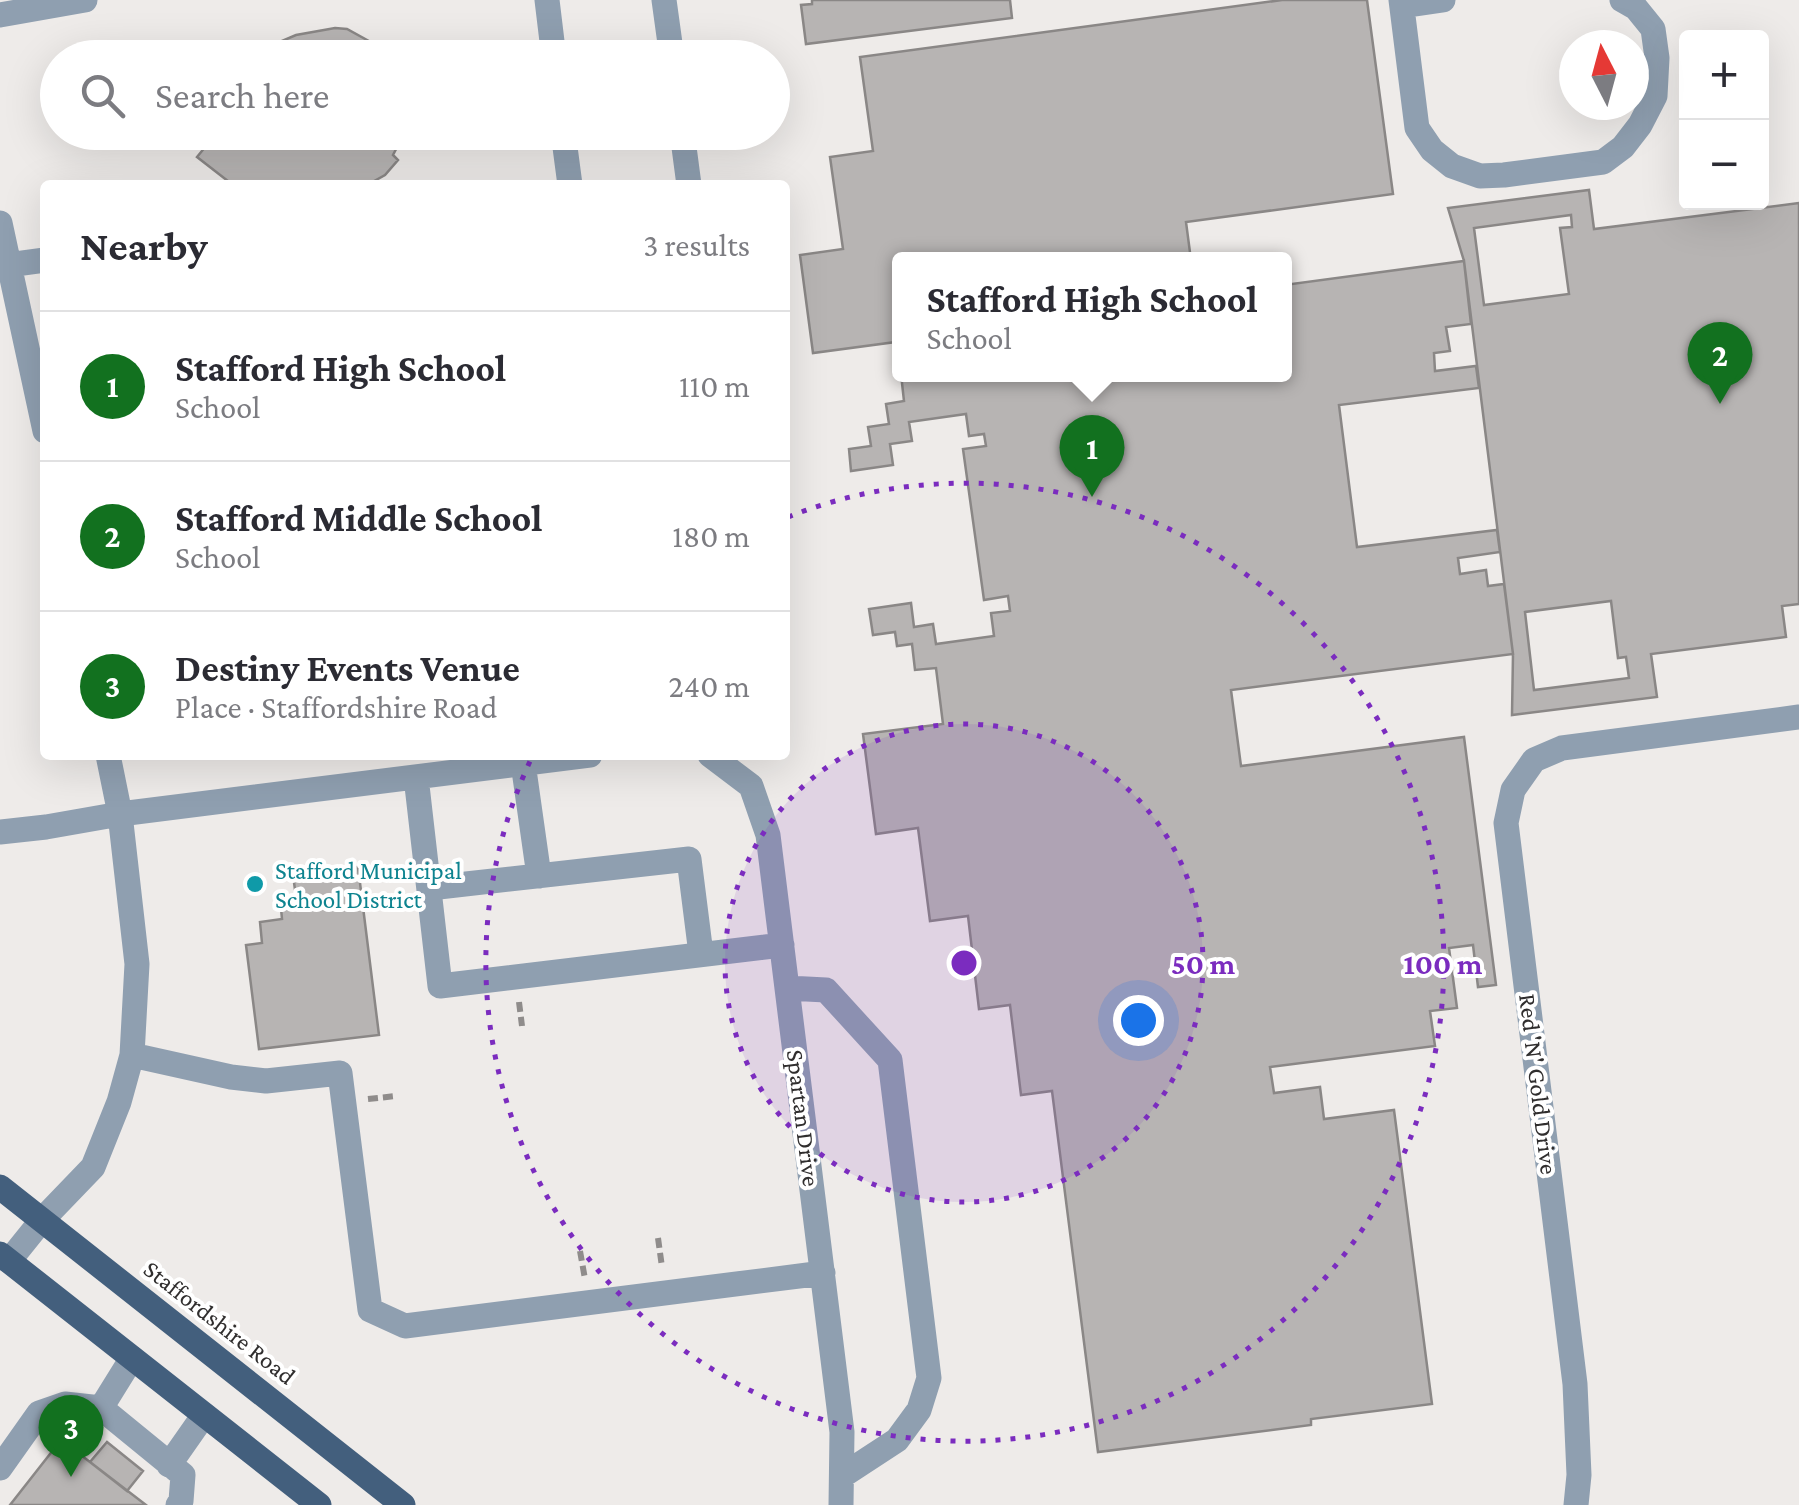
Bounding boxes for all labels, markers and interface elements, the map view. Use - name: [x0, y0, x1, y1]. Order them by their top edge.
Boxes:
- north arrow: [1559, 30, 1649, 120]
- map controls: [1679, 30, 1769, 210]
- button: +: [1679, 30, 1769, 120]
- search box: [40, 40, 790, 150]
- icon: search: [75, 68, 130, 123]
- text: Search here: [155, 74, 329, 116]
- button: −: [1679, 120, 1769, 210]
- text: Nearby: [80, 222, 208, 269]
- text: 3 results: [643, 227, 750, 263]
- popup: [892, 252, 1292, 382]
- text: Stafford High School: [926, 278, 1258, 320]
- text: School: [926, 320, 1012, 356]
- pin: 2: [1688, 322, 1752, 404]
- text: Stafford High School: [175, 347, 506, 389]
- text: 1: [107, 368, 118, 404]
- text: 110 m: [679, 368, 750, 404]
- text: School: [175, 389, 260, 425]
- pin: 1: [1060, 414, 1124, 497]
- text: Stafford Middle School: [175, 497, 542, 539]
- text: 2: [104, 518, 121, 554]
- text: 180 m: [672, 518, 750, 554]
- text: School: [175, 539, 260, 575]
- text: Destiny Events Venue: [175, 647, 520, 689]
- text: 3: [105, 668, 120, 704]
- text: 240 m: [669, 668, 750, 704]
- text: Place · Staffordshire Road: [175, 689, 497, 725]
- place label: Stafford Municipal School District: [275, 857, 462, 913]
- marker: Stafford Municipal School District: [244, 873, 266, 895]
- centre of rings: [946, 945, 982, 981]
- text: 50 m: [1171, 947, 1236, 980]
- text: 100 m: [1404, 947, 1483, 980]
- street label: Red 'N' Gold Drive: [1514, 992, 1563, 1176]
- your location: [1113, 995, 1164, 1046]
- street label: Spartan Drive: [781, 1048, 825, 1188]
- street label: Staffordshire Road: [139, 1255, 301, 1390]
- pin: 3: [38, 1394, 104, 1477]

